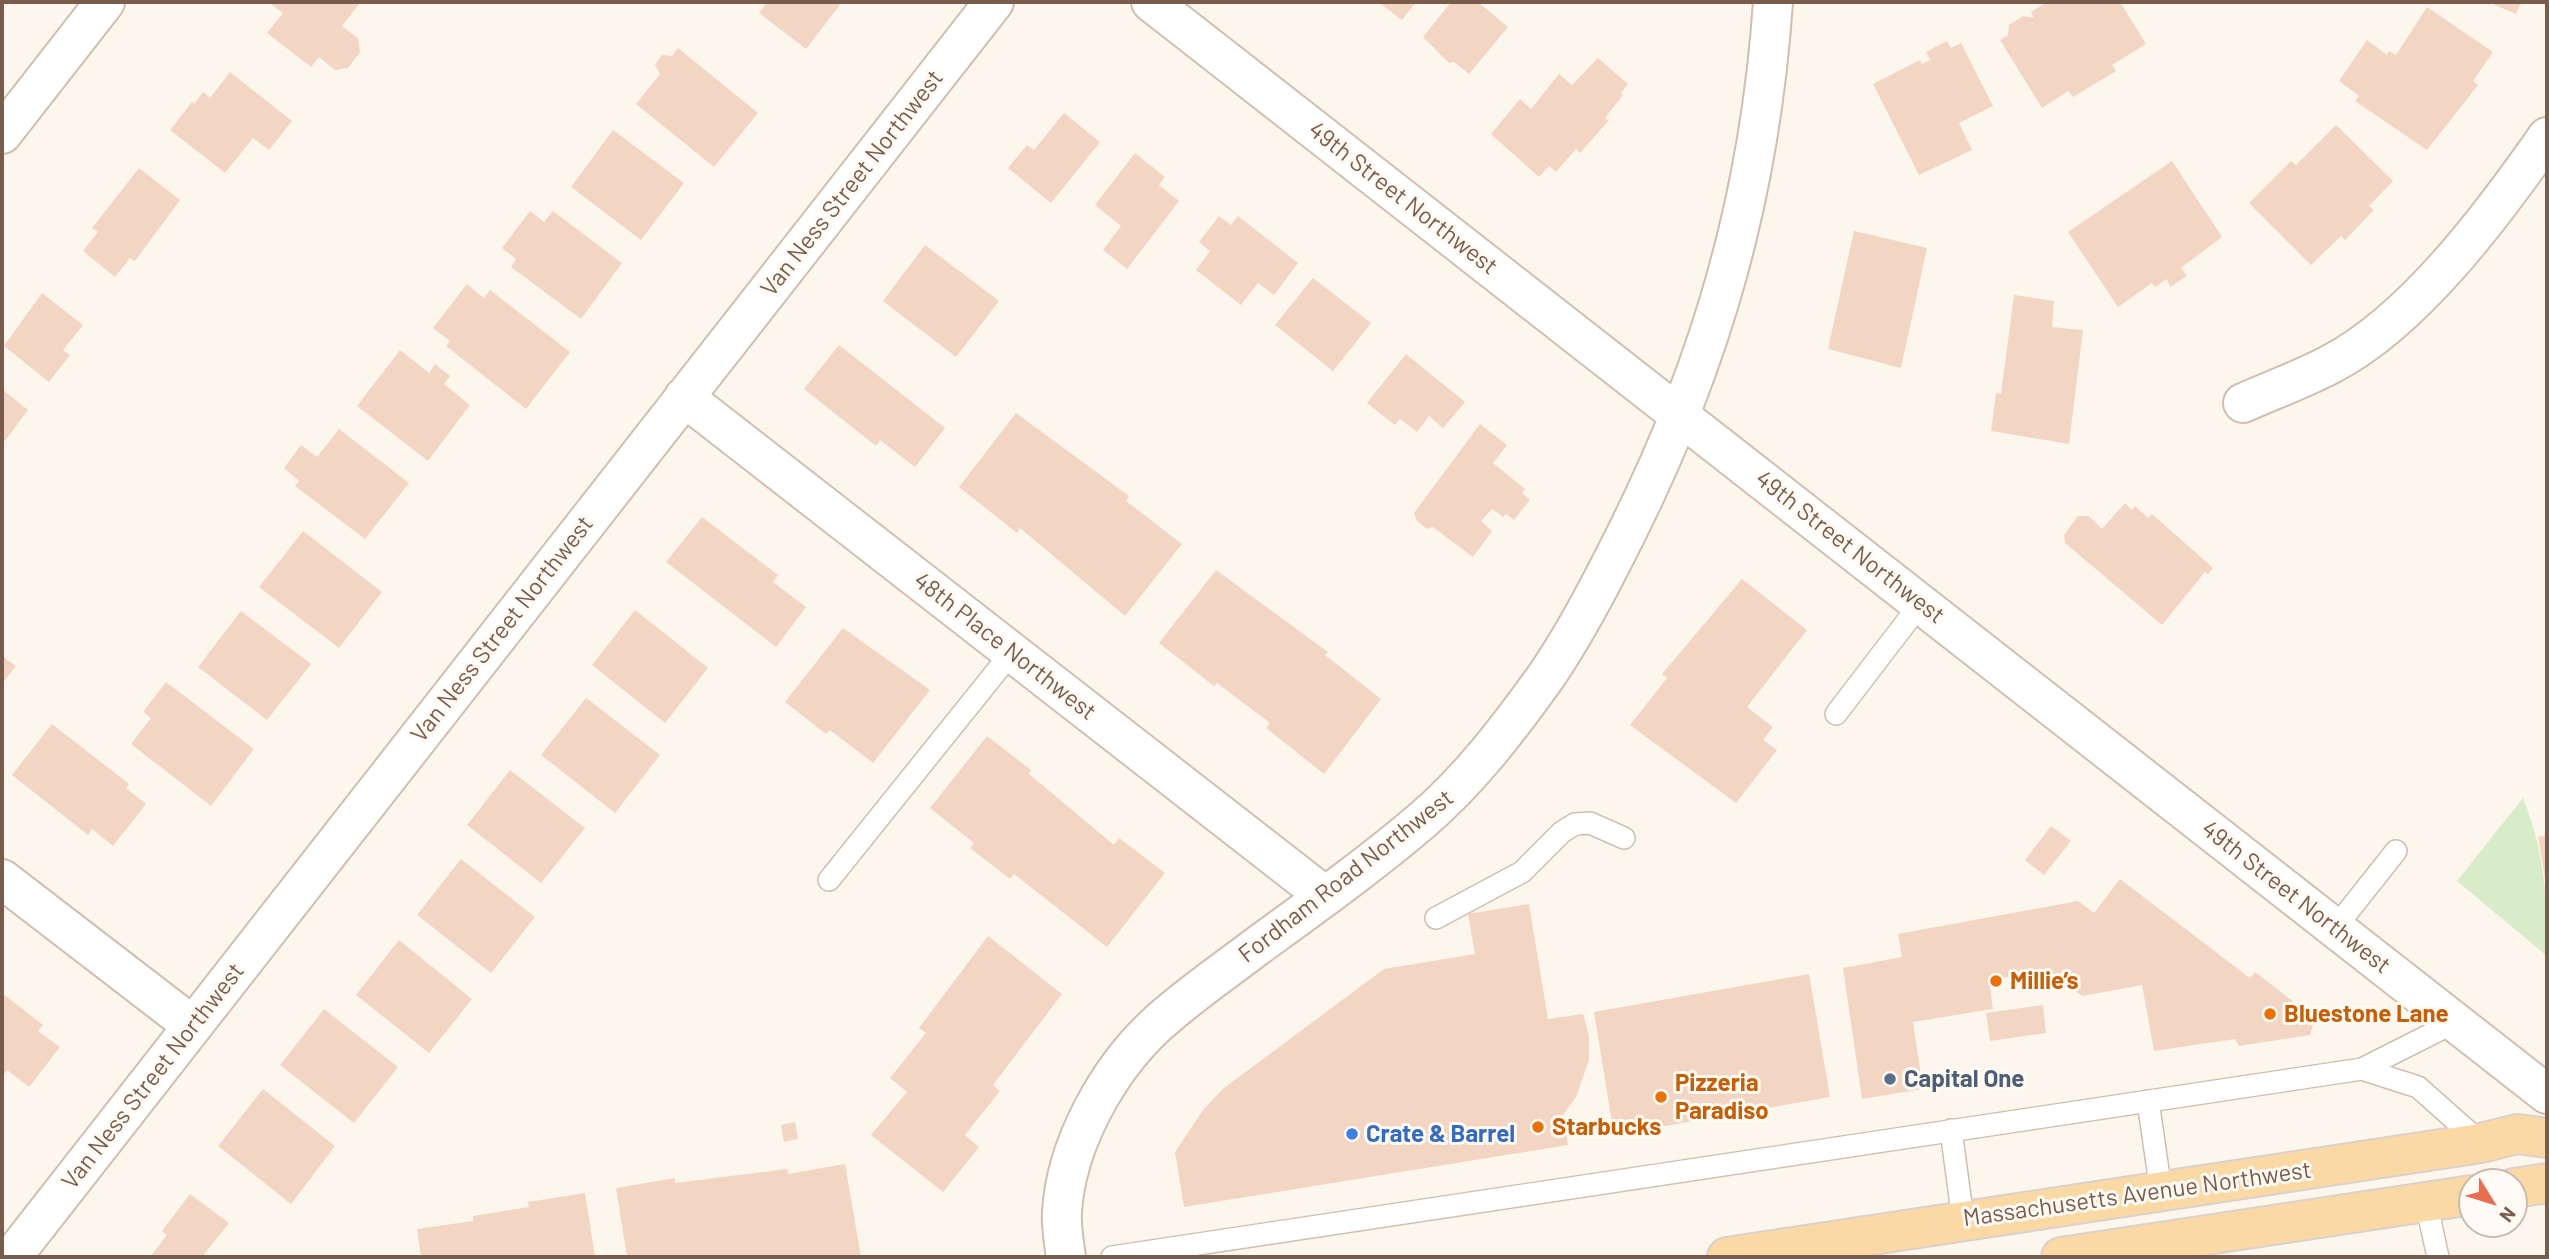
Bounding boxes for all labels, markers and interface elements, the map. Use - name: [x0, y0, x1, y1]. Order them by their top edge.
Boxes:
- street label: Van Ness Street Northwest: [755, 64, 949, 302]
- street label: 49th Street Northwest: [1303, 115, 1503, 281]
- street label: 49th Street Northwest: [1750, 464, 1950, 630]
- street label: Van Ness Street Northwest: [405, 510, 599, 748]
- street label: 48th Place Northwest: [908, 566, 1102, 726]
- street label: Fordham Road Northwest: [1233, 783, 1459, 969]
- street label: 49th Street Northwest: [2196, 814, 2396, 980]
- street label: Van Ness Street Northwest: [56, 957, 250, 1195]
- place label: Millie’s: [2010, 967, 2079, 995]
- marker: Millie’s: [1988, 973, 2004, 989]
- place label: Bluestone Lane: [2284, 1000, 2449, 1028]
- marker: Bluestone Lane: [2262, 1006, 2278, 1022]
- place label: Capital One: [1904, 1065, 2024, 1093]
- place label: Pizzeria Paradiso: [1675, 1069, 1769, 1125]
- marker: Capital One: [1882, 1071, 1898, 1087]
- marker: Pizzeria Paradiso: [1653, 1089, 1669, 1105]
- place label: Starbucks: [1552, 1113, 1661, 1141]
- marker: Starbucks: [1530, 1119, 1546, 1135]
- place label: Crate & Barrel: [1366, 1120, 1515, 1148]
- marker: Crate & Barrel: [1344, 1126, 1360, 1142]
- street label: Massachusetts Avenue Northwest: [1961, 1155, 2313, 1233]
- north arrow: [2458, 1168, 2528, 1238]
- text: N: [2495, 1203, 2521, 1227]

